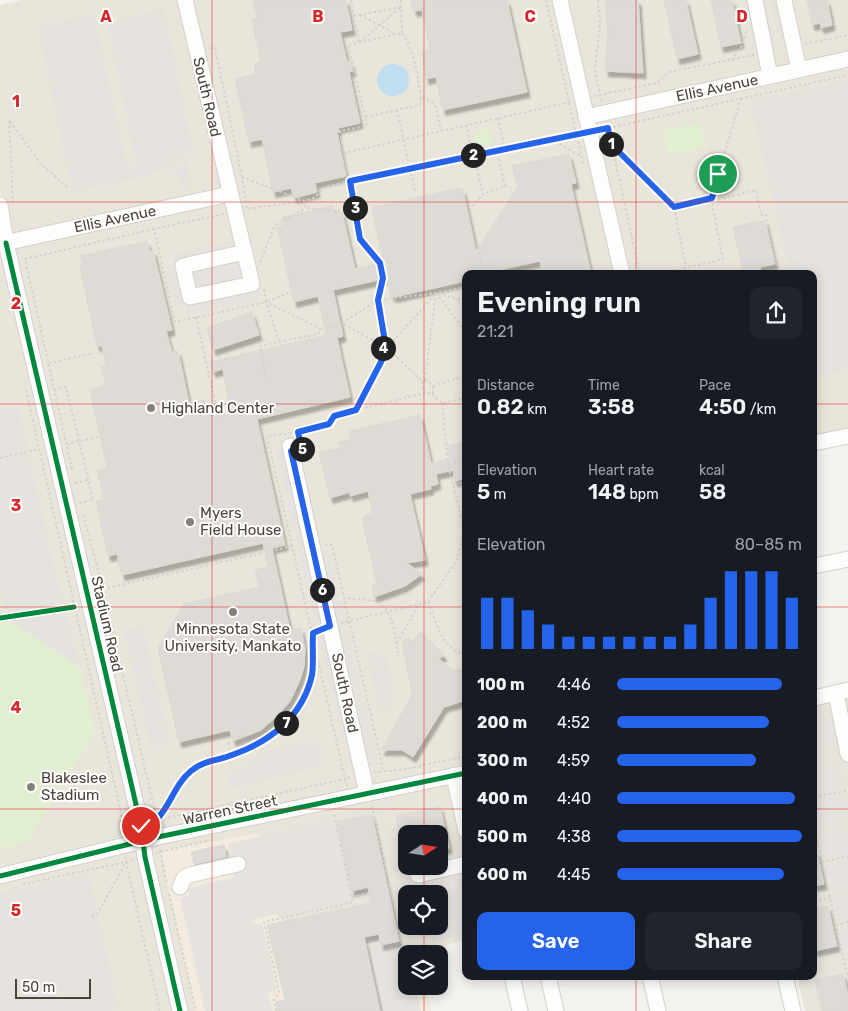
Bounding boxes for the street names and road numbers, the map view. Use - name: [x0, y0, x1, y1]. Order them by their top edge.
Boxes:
- street label: South Road: [189, 55, 225, 139]
- street label: Ellis Avenue: [674, 71, 760, 105]
- street label: Ellis Avenue: [72, 202, 158, 236]
- street label: Stadium Road: [87, 574, 127, 674]
- street label: South Road: [328, 651, 362, 735]
- street label: Warren Street: [181, 791, 279, 829]

